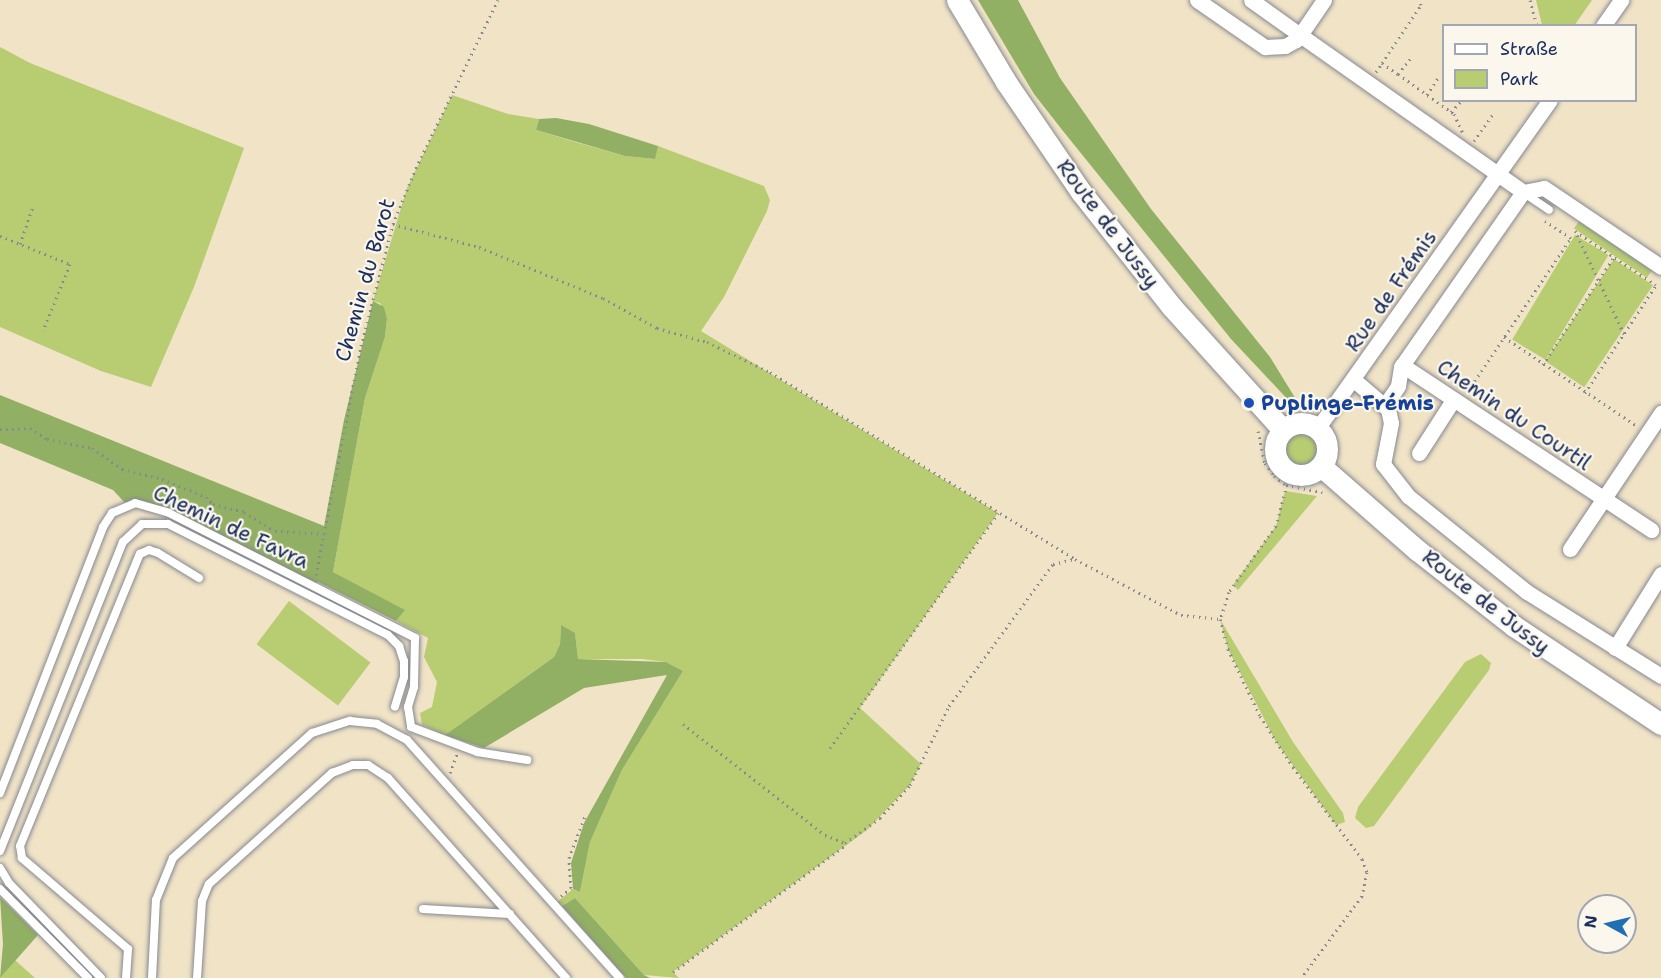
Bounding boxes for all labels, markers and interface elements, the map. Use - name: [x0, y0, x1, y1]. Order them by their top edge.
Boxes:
- legend: [1442, 24, 1637, 102]
- text: Straße: [1500, 37, 1558, 61]
- text: Park: [1500, 67, 1539, 91]
- street label: Route de Jussy: [1051, 155, 1165, 293]
- street label: Chemin du Barot: [330, 196, 400, 364]
- street label: Rue de Frémis: [1340, 225, 1442, 357]
- street label: Chemin du Courtil: [1432, 354, 1596, 476]
- place label: Puplinge-Frémis: [1261, 390, 1434, 416]
- marker: Puplinge-Frémis: [1242, 396, 1256, 410]
- street label: Chemin de Favra: [149, 480, 313, 574]
- street label: Route de Jussy: [1417, 544, 1555, 660]
- north arrow: [1577, 894, 1637, 954]
- text: N: [1579, 914, 1602, 929]

